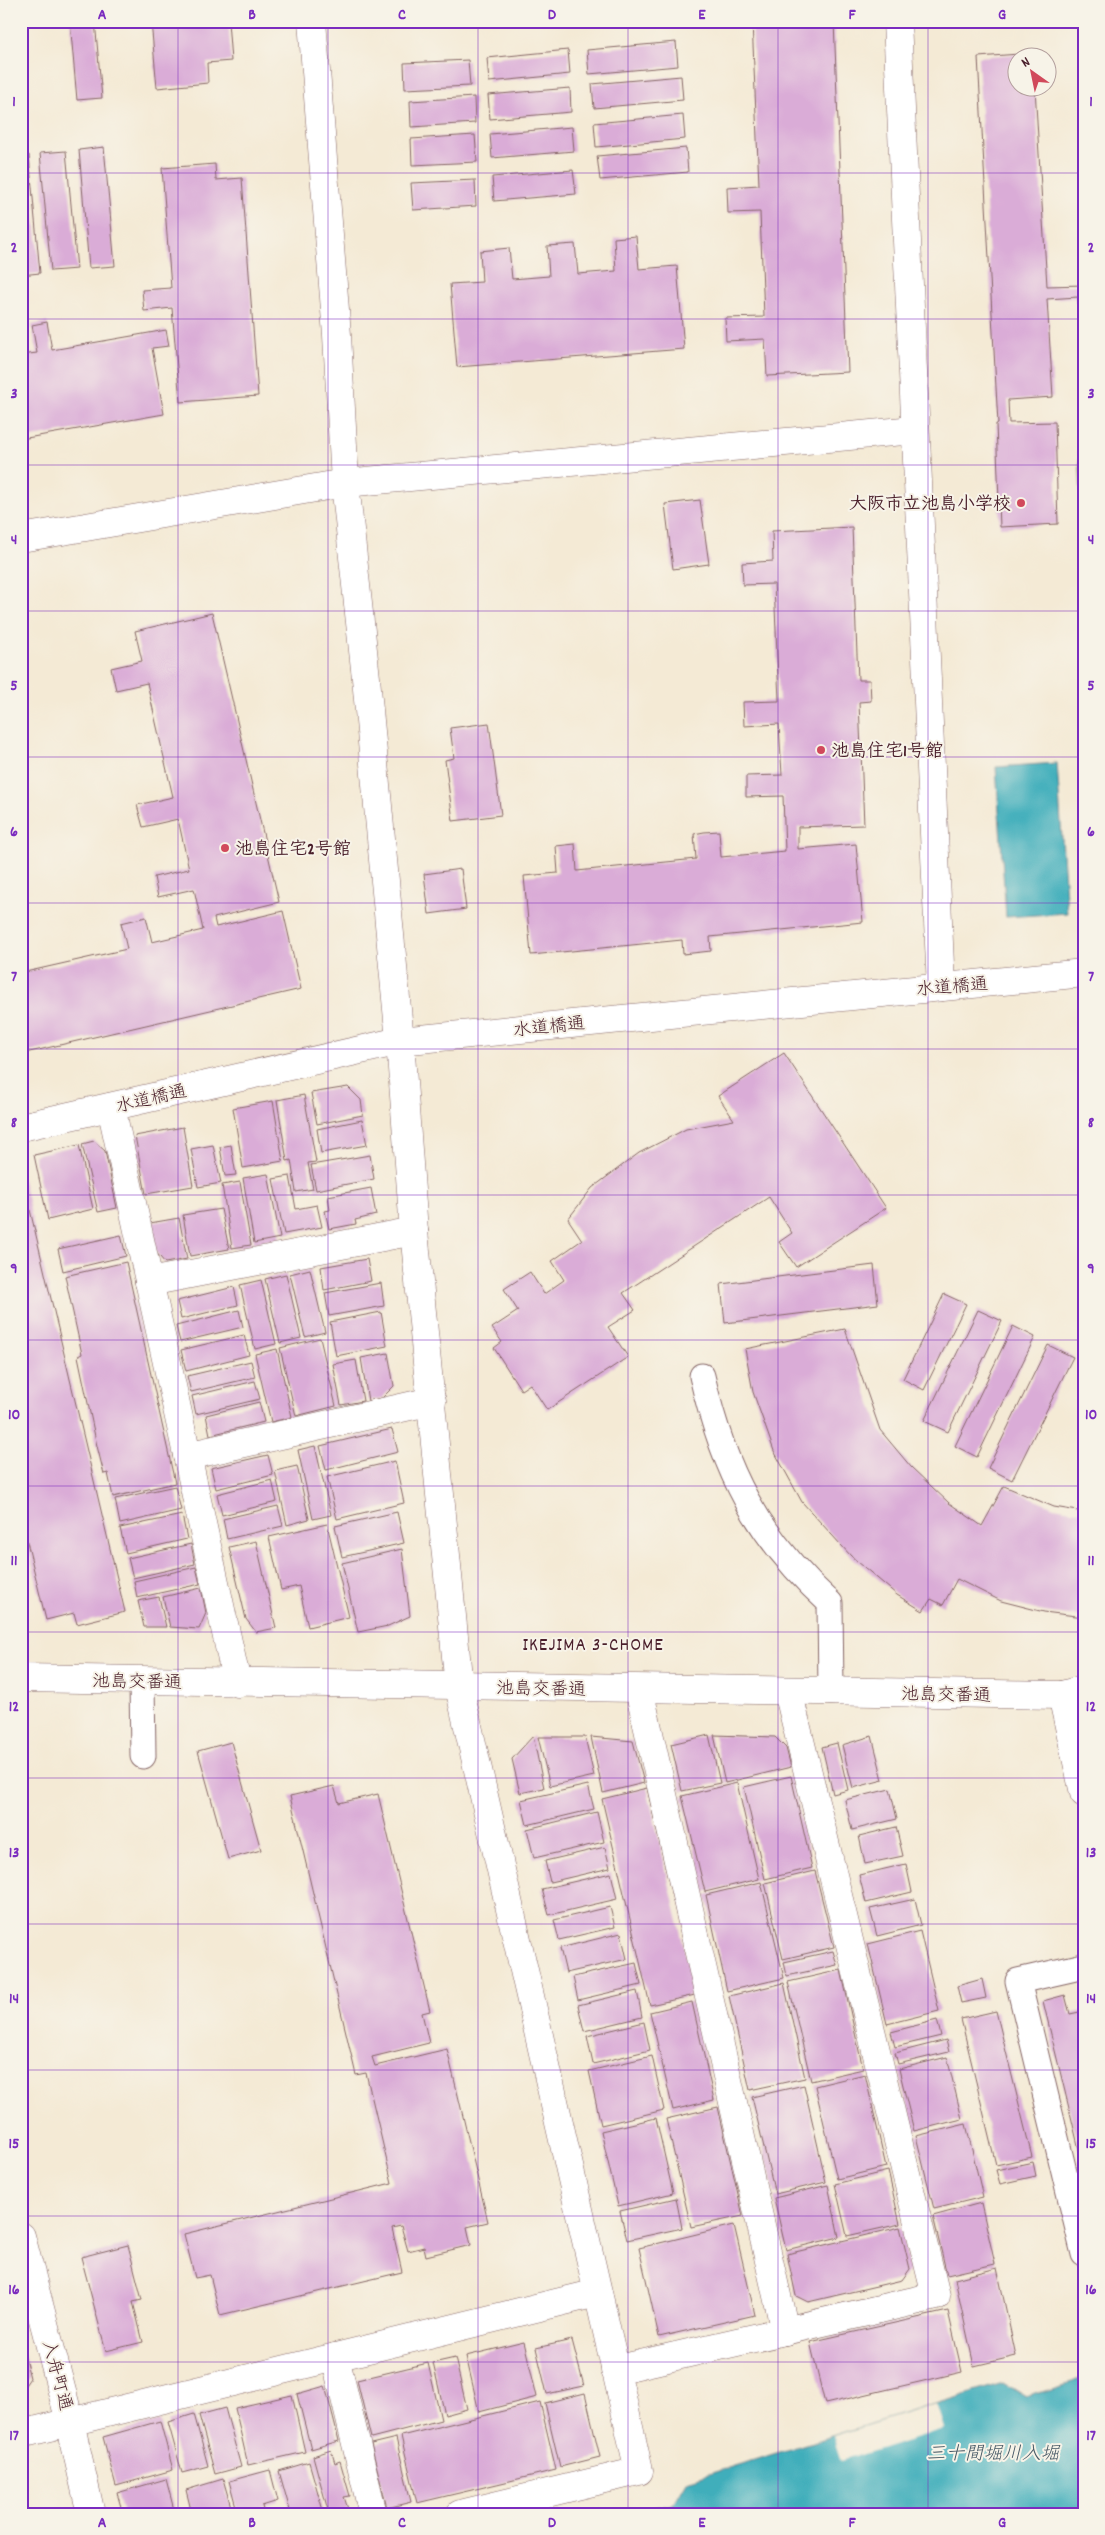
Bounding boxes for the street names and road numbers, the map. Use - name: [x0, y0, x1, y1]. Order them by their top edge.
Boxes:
- street label: 水道橋通: [915, 973, 989, 1004]
- street label: 水道橋通: [512, 1012, 586, 1045]
- street label: 水道橋通: [114, 1080, 189, 1121]
- street label: 池島交番通: [92, 1670, 182, 1697]
- street label: 池島交番通: [496, 1677, 586, 1704]
- street label: 池島交番通: [901, 1683, 991, 1710]
- street label: 入舟町通: [34, 2338, 77, 2414]

